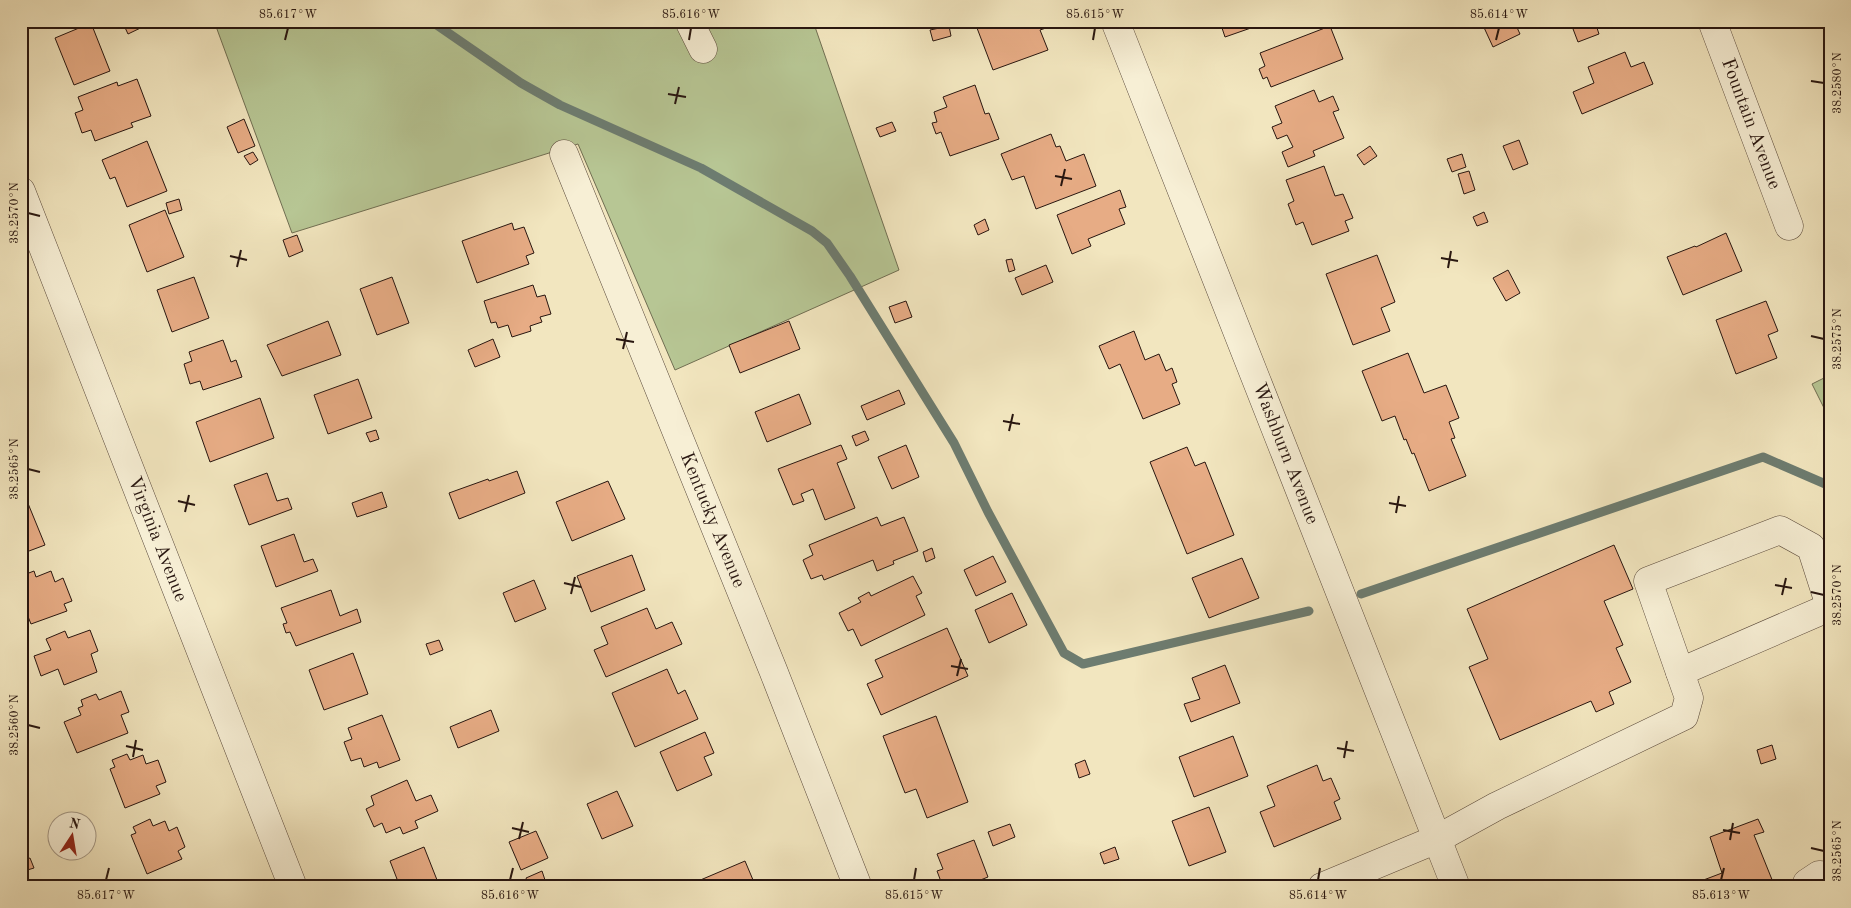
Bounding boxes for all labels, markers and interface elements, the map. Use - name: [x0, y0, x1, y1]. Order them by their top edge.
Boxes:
- text: 85.617°W: [259, 8, 317, 21]
- text: 85.616°W: [662, 8, 720, 21]
- text: 85.615°W: [1066, 8, 1124, 21]
- text: 85.614°W: [1470, 8, 1528, 21]
- text: 38.2580°N: [1831, 52, 1844, 114]
- street label: Fountain Avenue: [1717, 56, 1784, 192]
- text: 38.2570°N: [8, 182, 21, 244]
- text: 38.2575°N: [1831, 308, 1844, 370]
- street label: Washburn Avenue: [1249, 380, 1322, 527]
- text: 38.2565°N: [8, 438, 21, 500]
- street label: Kentucky Avenue: [676, 450, 748, 591]
- street label: Virginia Avenue: [124, 474, 190, 605]
- text: 38.2570°N: [1831, 564, 1844, 626]
- text: 38.2560°N: [8, 694, 21, 756]
- north arrow: [48, 810, 98, 860]
- text: N: [68, 816, 81, 832]
- text: 38.2565°N: [1831, 820, 1844, 882]
- text: 85.617°W: [77, 889, 135, 902]
- text: 85.616°W: [481, 889, 539, 902]
- text: 85.615°W: [885, 889, 943, 902]
- text: 85.614°W: [1289, 889, 1347, 902]
- text: 85.613°W: [1692, 889, 1750, 902]

